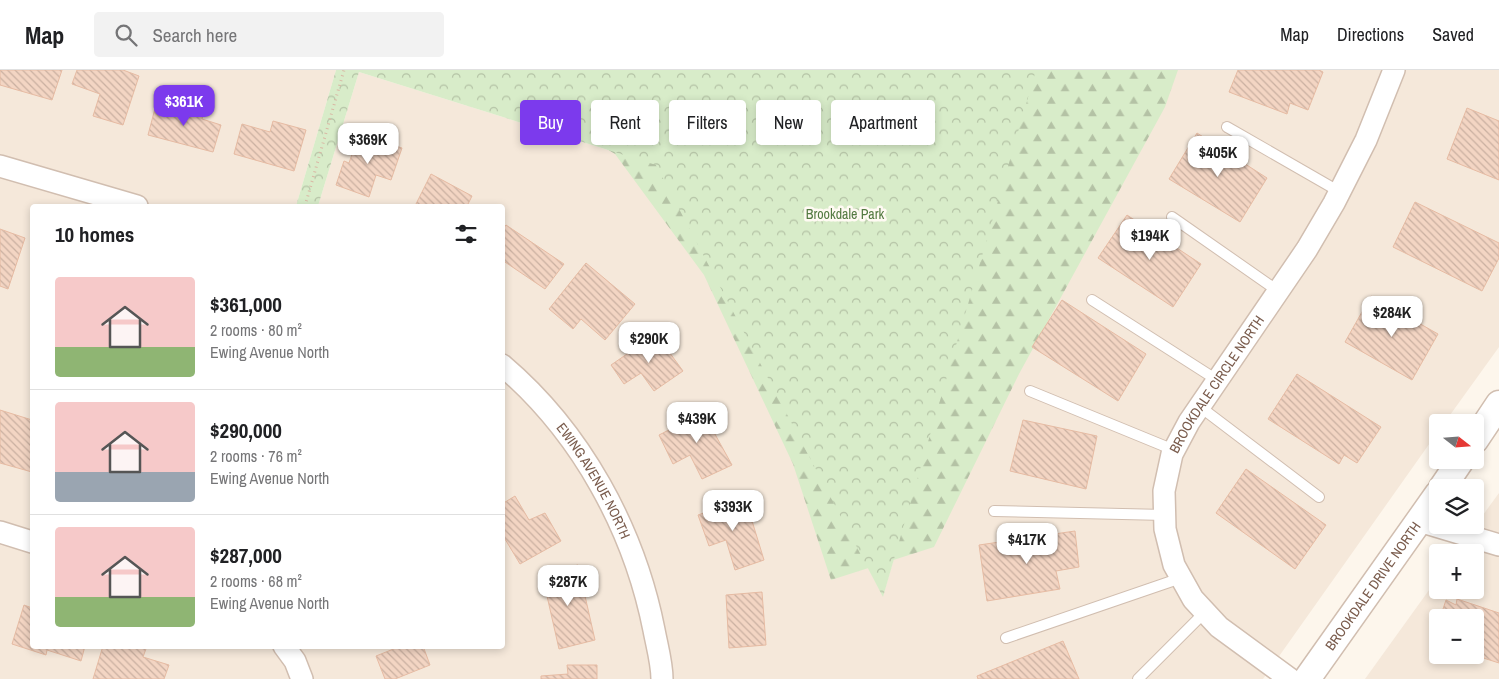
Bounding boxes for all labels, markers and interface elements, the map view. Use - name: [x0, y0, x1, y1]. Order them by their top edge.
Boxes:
- search box: [94, 12, 444, 57]
- text: Map: [25, 19, 64, 51]
- icon: search: [112, 21, 140, 49]
- text: Search here: [152, 22, 237, 48]
- text: Map: [1280, 22, 1309, 47]
- text: Directions: [1337, 22, 1404, 47]
- text: Saved: [1432, 22, 1474, 47]
- pin: $361K: [149, 85, 219, 127]
- text: $361K: [165, 90, 203, 112]
- chip: Buy: [520, 100, 581, 145]
- chip: Rent: [591, 100, 659, 145]
- chip: Filters: [669, 100, 746, 145]
- chip: New: [756, 100, 821, 145]
- chip: Apartment: [831, 100, 935, 145]
- pin: $369K: [333, 122, 403, 165]
- text: $369K: [349, 128, 387, 150]
- pin: $405K: [1183, 136, 1253, 178]
- text: $405K: [1199, 141, 1237, 163]
- park label: Brookdale Park: [806, 205, 885, 223]
- pin: $194K: [1115, 218, 1185, 261]
- text: 10 homes: [55, 220, 134, 249]
- icon: filters: [452, 220, 480, 248]
- text: $194K: [1131, 224, 1169, 246]
- text: $361,000: [210, 290, 282, 319]
- pin: $284K: [1357, 296, 1427, 338]
- icon: home: [95, 297, 155, 357]
- text: $284K: [1373, 301, 1411, 323]
- street label: BROOKDALE CIRCLE NORTH: [1165, 312, 1268, 456]
- text: 2 rooms · 80 m²: [210, 319, 302, 341]
- pin: $290K: [614, 322, 684, 364]
- text: $290K: [630, 327, 668, 349]
- text: Ewing Avenue North: [210, 341, 329, 363]
- pin: $439K: [662, 402, 732, 444]
- text: $439K: [678, 407, 716, 429]
- north arrow: [1429, 414, 1484, 469]
- map controls: [1429, 414, 1484, 664]
- text: $290,000: [210, 416, 282, 445]
- street label: EWING AVENUE NORTH: [553, 419, 634, 542]
- icon: home: [95, 422, 155, 482]
- text: 2 rooms · 76 m²: [210, 445, 302, 467]
- text: Ewing Avenue North: [210, 467, 329, 489]
- button: layers: [1429, 479, 1484, 534]
- pin: $393K: [698, 490, 768, 532]
- text: $393K: [714, 495, 752, 517]
- street label: BROOKDALE DRIVE NORTH: [1321, 518, 1425, 654]
- pin: $417K: [992, 522, 1062, 565]
- text: $417K: [1008, 528, 1046, 550]
- text: $287,000: [210, 541, 282, 570]
- button: +: [1429, 544, 1484, 599]
- icon: home: [95, 547, 155, 607]
- pin: $287K: [533, 564, 603, 607]
- text: 2 rooms · 68 m²: [210, 570, 302, 592]
- text: $287K: [549, 570, 587, 592]
- text: Ewing Avenue North: [210, 592, 329, 614]
- button: −: [1429, 609, 1484, 664]

